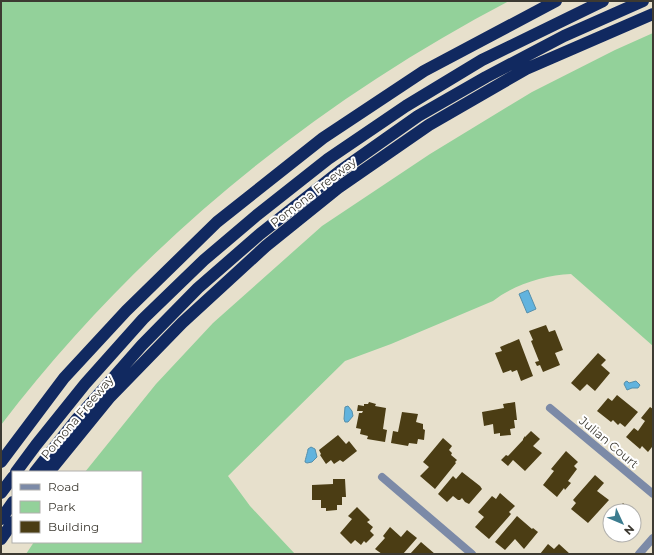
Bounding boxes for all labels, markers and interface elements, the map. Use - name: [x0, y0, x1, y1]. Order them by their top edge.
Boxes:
- street label: Pomona Freeway: [267, 154, 359, 230]
- street label: Pomona Freeway: [38, 372, 117, 462]
- street label: Julian Court: [576, 412, 642, 471]
- legend: [12, 471, 142, 543]
- text: Road: [48, 479, 79, 494]
- text: Park: [48, 499, 76, 514]
- north arrow: [602, 503, 642, 543]
- text: Building: [48, 519, 99, 534]
- text: N: [621, 522, 637, 538]

